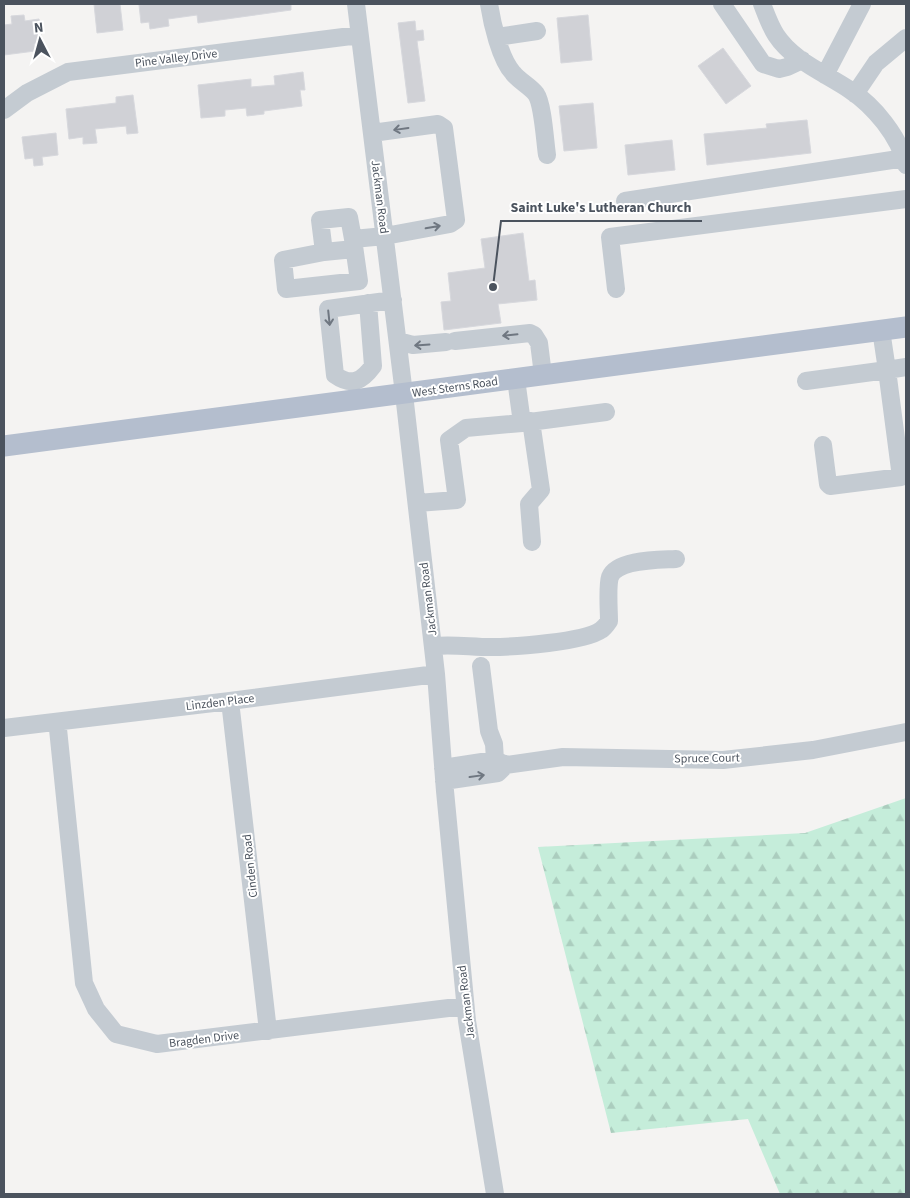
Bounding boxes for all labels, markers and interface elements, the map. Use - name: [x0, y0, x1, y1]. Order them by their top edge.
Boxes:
- north arrow: [15, 15, 65, 65]
- text: N: [33, 18, 44, 38]
- street label: Pine Valley Drive: [134, 45, 218, 72]
- one-way arrow: [393, 125, 409, 135]
- street label: Jackman Road: [367, 159, 392, 235]
- callout: Saint Luke's Lutheran Church: [501, 192, 702, 221]
- text: Saint Luke's Lutheran Church: [511, 198, 691, 218]
- one-way arrow: [424, 222, 440, 231]
- one-way arrow: [324, 309, 334, 325]
- one-way arrow: [503, 330, 519, 340]
- one-way arrow: [414, 340, 430, 349]
- street label: West Sterns Road: [411, 373, 499, 402]
- street label: Jackman Road: [416, 561, 441, 637]
- street label: Linzden Place: [185, 690, 255, 715]
- street label: Spruce Court: [674, 749, 740, 768]
- one-way arrow: [468, 771, 484, 781]
- street label: Cinden Road: [239, 833, 262, 899]
- street label: Jackman Road: [454, 964, 479, 1040]
- street label: Bragden Drive: [168, 1027, 240, 1052]

